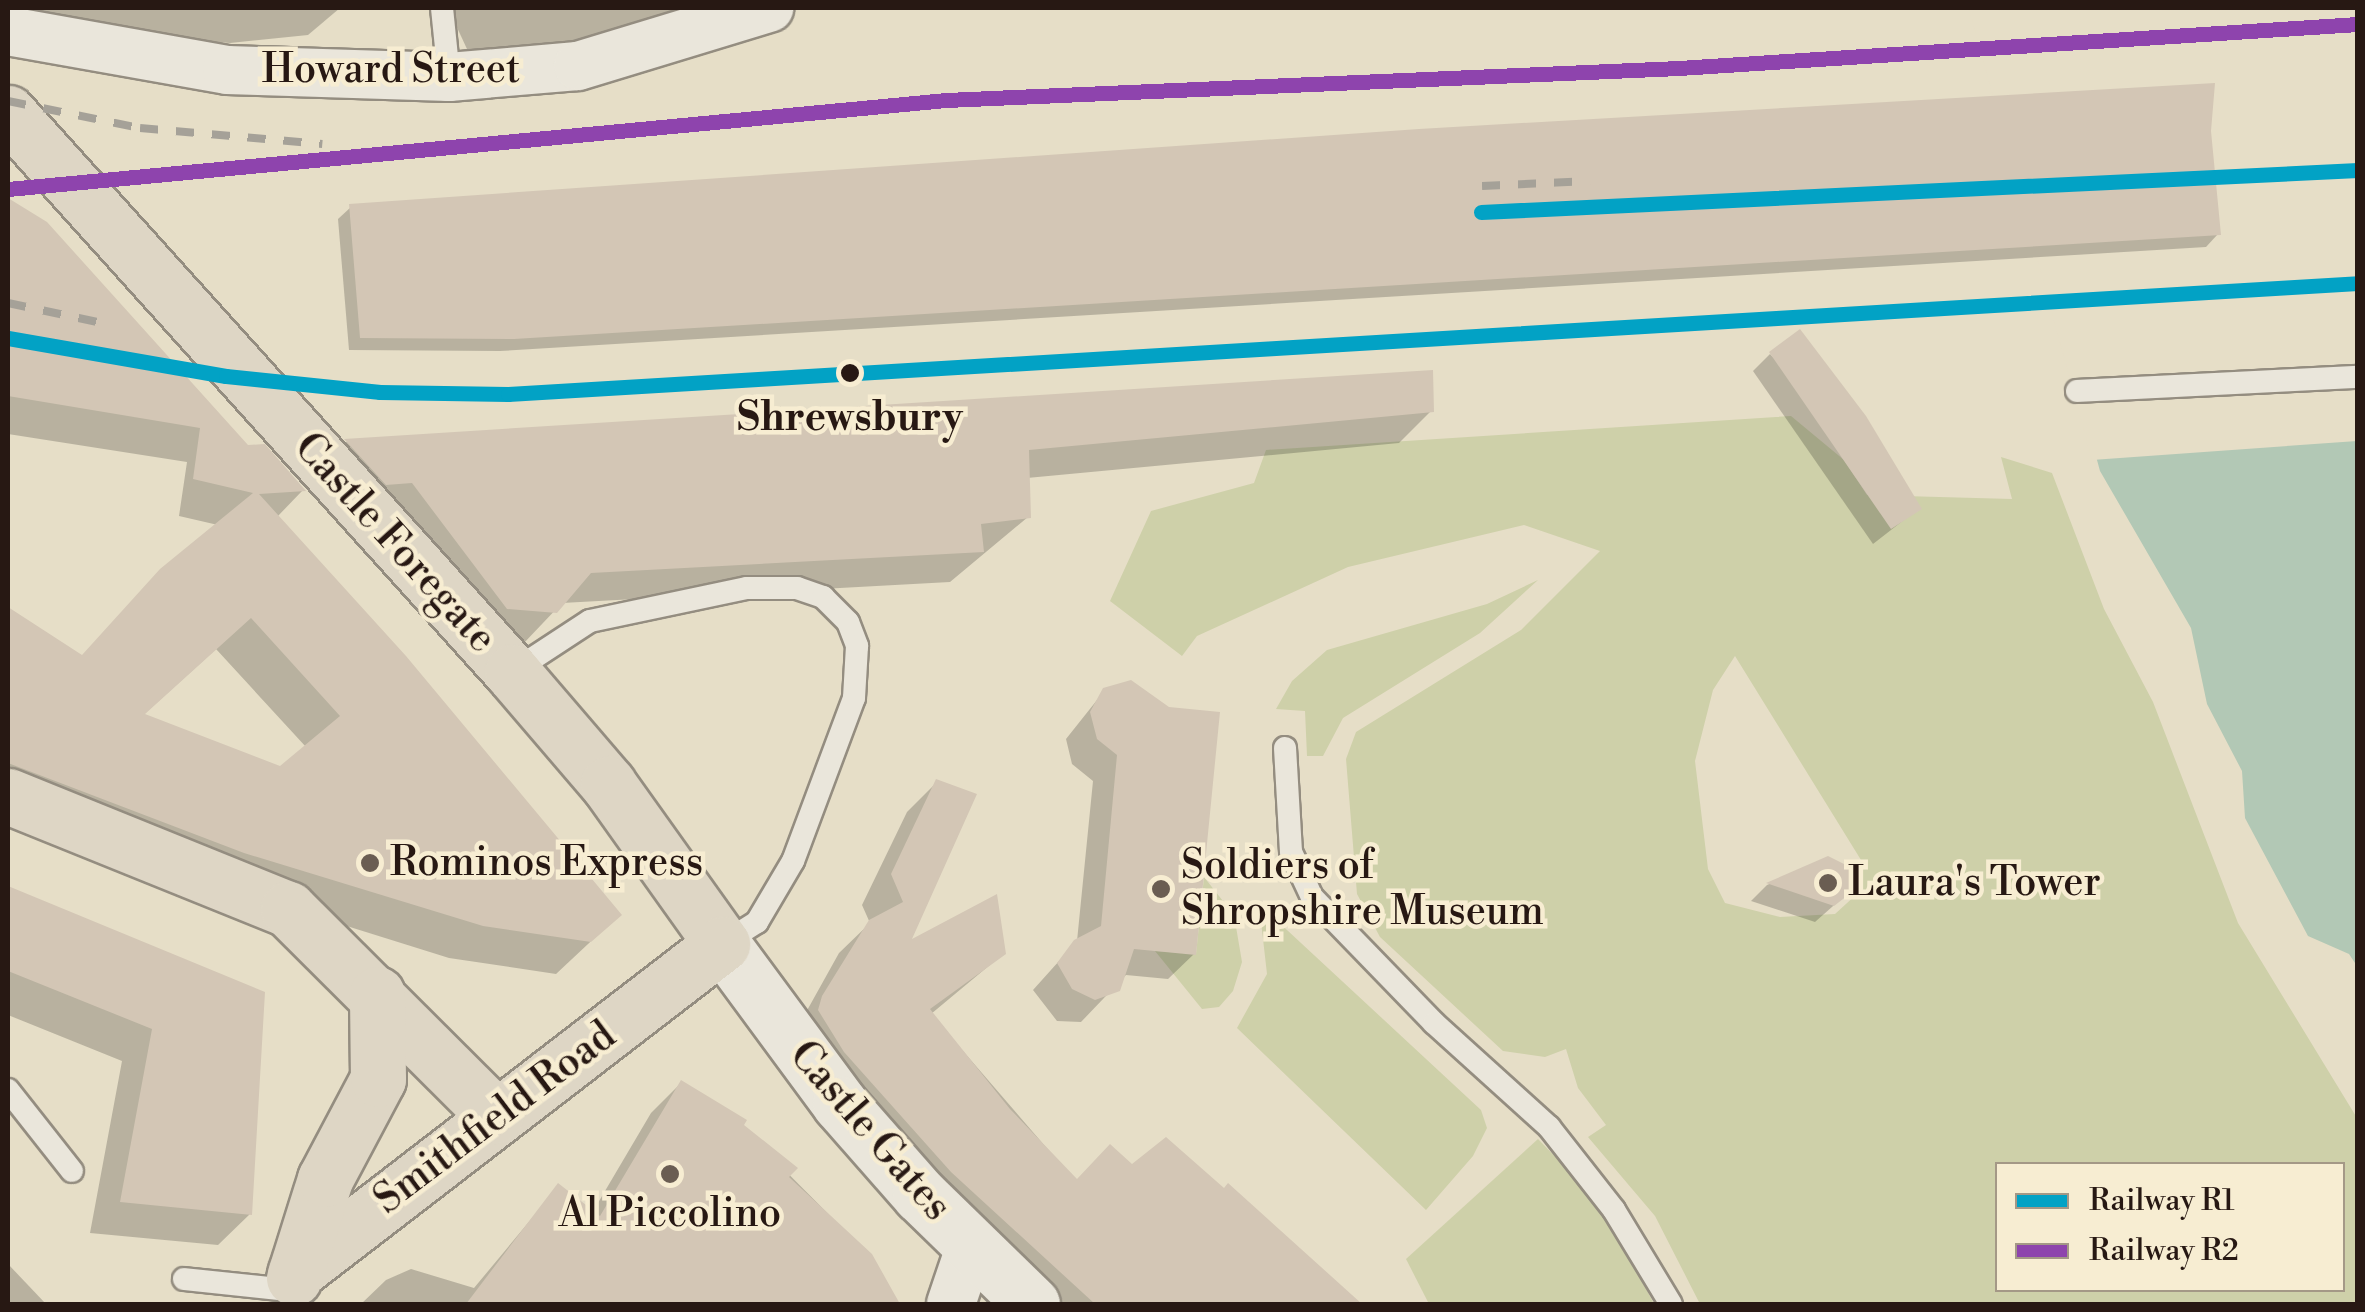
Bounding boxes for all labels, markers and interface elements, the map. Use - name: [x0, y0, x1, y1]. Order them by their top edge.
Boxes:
- street label: Howard Street: [262, 46, 520, 94]
- marker: Shrewsbury: [834, 357, 866, 389]
- place label: Shrewsbury: [737, 394, 963, 442]
- street label: Castle Foregate: [284, 423, 506, 663]
- place label: Rominos Express: [390, 839, 703, 887]
- place label: Soldiers of Shropshire Museum: [1181, 842, 1544, 936]
- marker: Rominos Express: [359, 852, 381, 874]
- place label: Laura's Tower: [1848, 859, 2101, 907]
- marker: Laura's Tower: [1817, 872, 1839, 894]
- marker: Soldiers of Shropshire Museum: [1150, 878, 1172, 900]
- street label: Smithfield Road: [365, 1012, 625, 1224]
- street label: Castle Gates: [779, 1032, 961, 1230]
- legend: [1995, 1162, 2345, 1292]
- marker: Al Piccolino: [659, 1163, 681, 1185]
- text: Railway R1: [2089, 1182, 2235, 1220]
- place label: Al Piccolino: [559, 1190, 781, 1238]
- text: Railway R2: [2089, 1232, 2239, 1270]

